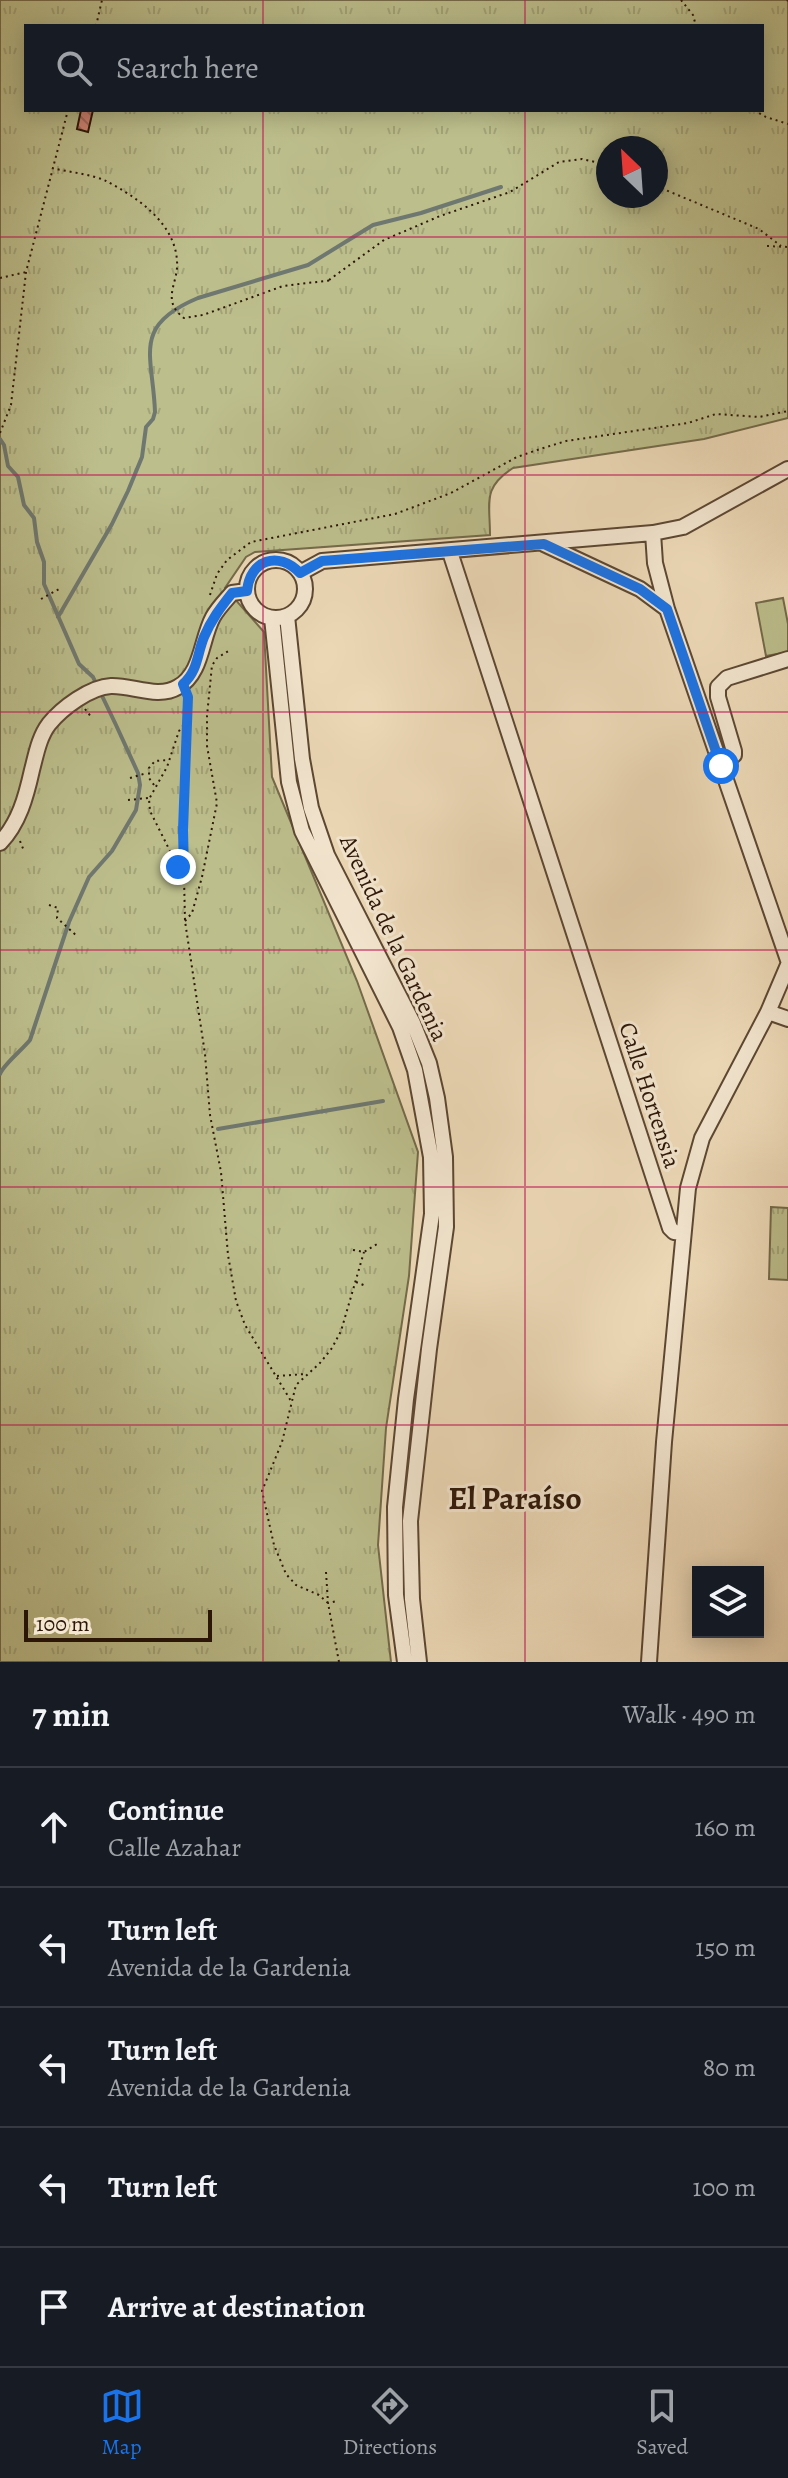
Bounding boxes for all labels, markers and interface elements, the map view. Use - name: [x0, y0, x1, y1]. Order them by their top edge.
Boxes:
- search box: [24, 24, 764, 112]
- icon: search: [52, 46, 96, 90]
- text: Search here: [116, 48, 259, 88]
- north arrow: [596, 136, 668, 208]
- route start: [703, 748, 739, 784]
- street label: Avenida de la Gardenia: [332, 829, 456, 1047]
- route end: [160, 849, 196, 885]
- street label: Calle Hortensia: [611, 1018, 689, 1173]
- district label: El Paraíso: [448, 1476, 582, 1520]
- map controls: [692, 1566, 764, 1638]
- button: layers: [692, 1566, 764, 1638]
- scale bar: [24, 1606, 212, 1642]
- text: 100 m: [36, 1609, 90, 1639]
- text: 7 min: [32, 1691, 110, 1738]
- text: Walk · 490 m: [623, 1697, 756, 1732]
- text: Continue: [108, 1790, 224, 1830]
- icon: ahead: [32, 1805, 76, 1849]
- text: 160 m: [694, 1810, 756, 1845]
- text: Calle Azahar: [108, 1830, 241, 1865]
- text: Turn left: [108, 1910, 217, 1950]
- icon: left: [32, 1925, 76, 1969]
- text: 150 m: [695, 1930, 756, 1965]
- text: Avenida de la Gardenia: [108, 1950, 351, 1985]
- text: Turn left: [108, 2030, 217, 2070]
- icon: left: [32, 2045, 76, 2089]
- text: 80 m: [703, 2050, 756, 2085]
- text: Avenida de la Gardenia: [108, 2070, 351, 2105]
- icon: left: [32, 2165, 76, 2209]
- text: Turn left: [108, 2167, 217, 2207]
- text: 100 m: [693, 2170, 756, 2205]
- icon: arrive: [32, 2285, 76, 2329]
- text: Arrive at destination: [108, 2287, 365, 2327]
- tab: Map: [100, 2384, 144, 2462]
- tab: Directions: [343, 2384, 437, 2462]
- tab: Saved: [636, 2384, 688, 2462]

